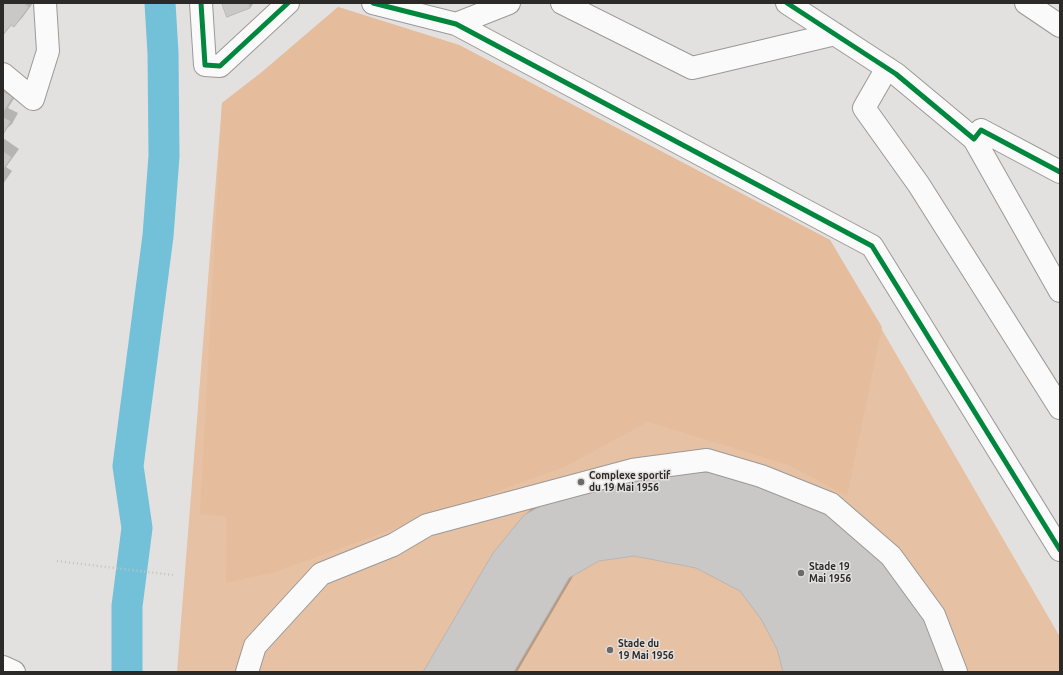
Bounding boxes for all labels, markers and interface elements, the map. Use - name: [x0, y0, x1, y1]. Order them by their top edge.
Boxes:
- place label: Complexe sportif du 19 Mai 1956: [589, 470, 670, 494]
- marker: Complexe sportif du 19 Mai 1956: [576, 477, 586, 487]
- place label: Stade 19 Mai 1956: [809, 561, 851, 584]
- marker: Stade 19 Mai 1956: [796, 568, 806, 578]
- place label: Stade du 19 Mai 1956: [618, 638, 674, 662]
- marker: Stade du 19 Mai 1956: [605, 645, 615, 655]

